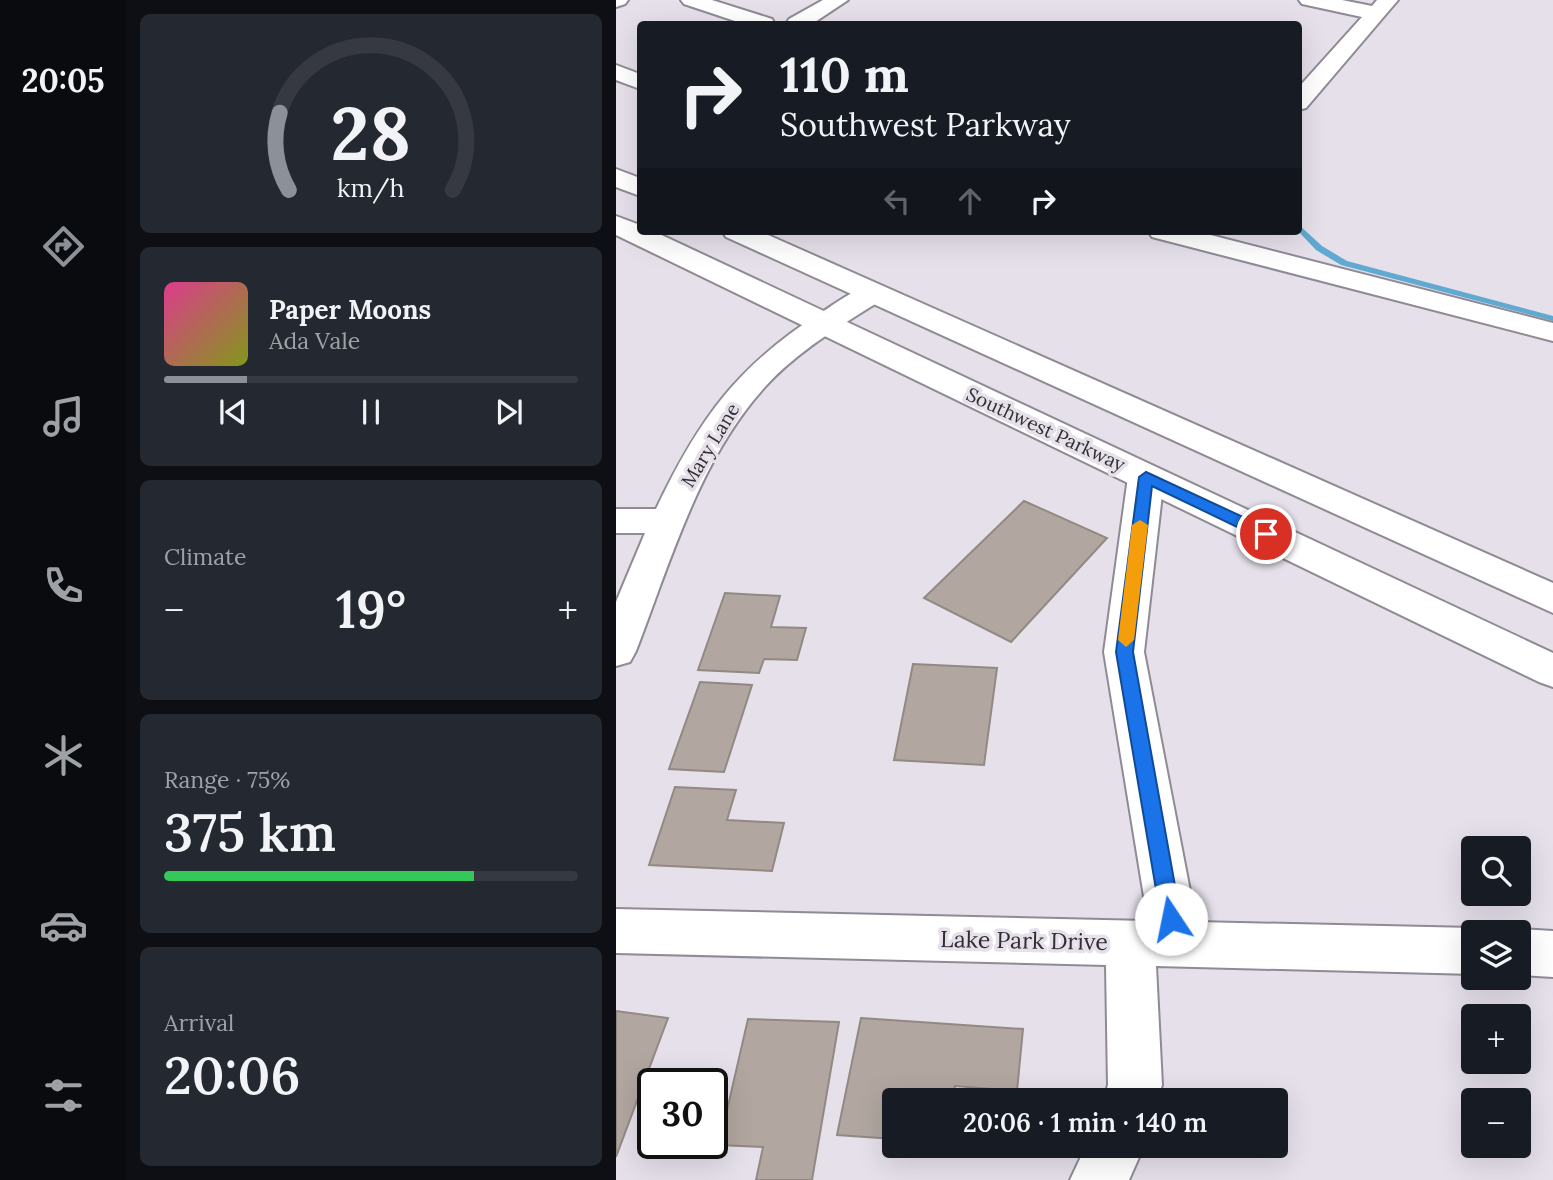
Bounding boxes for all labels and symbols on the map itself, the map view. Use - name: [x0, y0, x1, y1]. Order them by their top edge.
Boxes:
- street label: Southwest Parkway: [963, 382, 1129, 476]
- street label: Mary Lane: [676, 399, 744, 491]
- pin: [1236, 504, 1296, 564]
- position arrow: [1134, 882, 1208, 956]
- street label: Lake Park Drive: [940, 924, 1108, 956]
- speed limit sign: 30: [637, 1068, 728, 1159]

